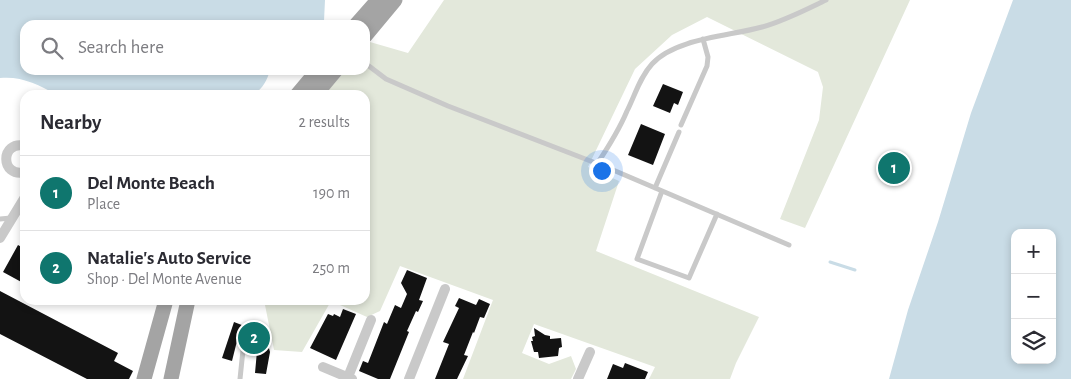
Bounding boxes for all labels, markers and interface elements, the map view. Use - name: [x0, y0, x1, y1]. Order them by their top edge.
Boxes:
- search box: [20, 20, 370, 75]
- icon: search: [38, 34, 66, 62]
- text: Search here: [78, 38, 164, 57]
- text: Nearby: [40, 112, 101, 133]
- text: 2 results: [298, 114, 350, 130]
- pin: 1: [878, 149, 910, 187]
- your location: [589, 158, 615, 184]
- text: Del Monte Beach: [87, 174, 215, 193]
- text: 1: [53, 185, 59, 201]
- text: 190 m: [313, 185, 350, 201]
- text: Place: [87, 196, 120, 212]
- map controls: [1011, 229, 1056, 364]
- button: +: [1011, 229, 1056, 274]
- text: Natalie's Auto Service: [87, 249, 251, 268]
- text: 2: [52, 260, 60, 276]
- text: 250 m: [312, 260, 350, 276]
- text: Shop · Del Monte Avenue: [87, 271, 242, 287]
- button: −: [1011, 274, 1056, 319]
- pin: 2: [238, 319, 270, 357]
- button: layers: [1011, 319, 1056, 364]

